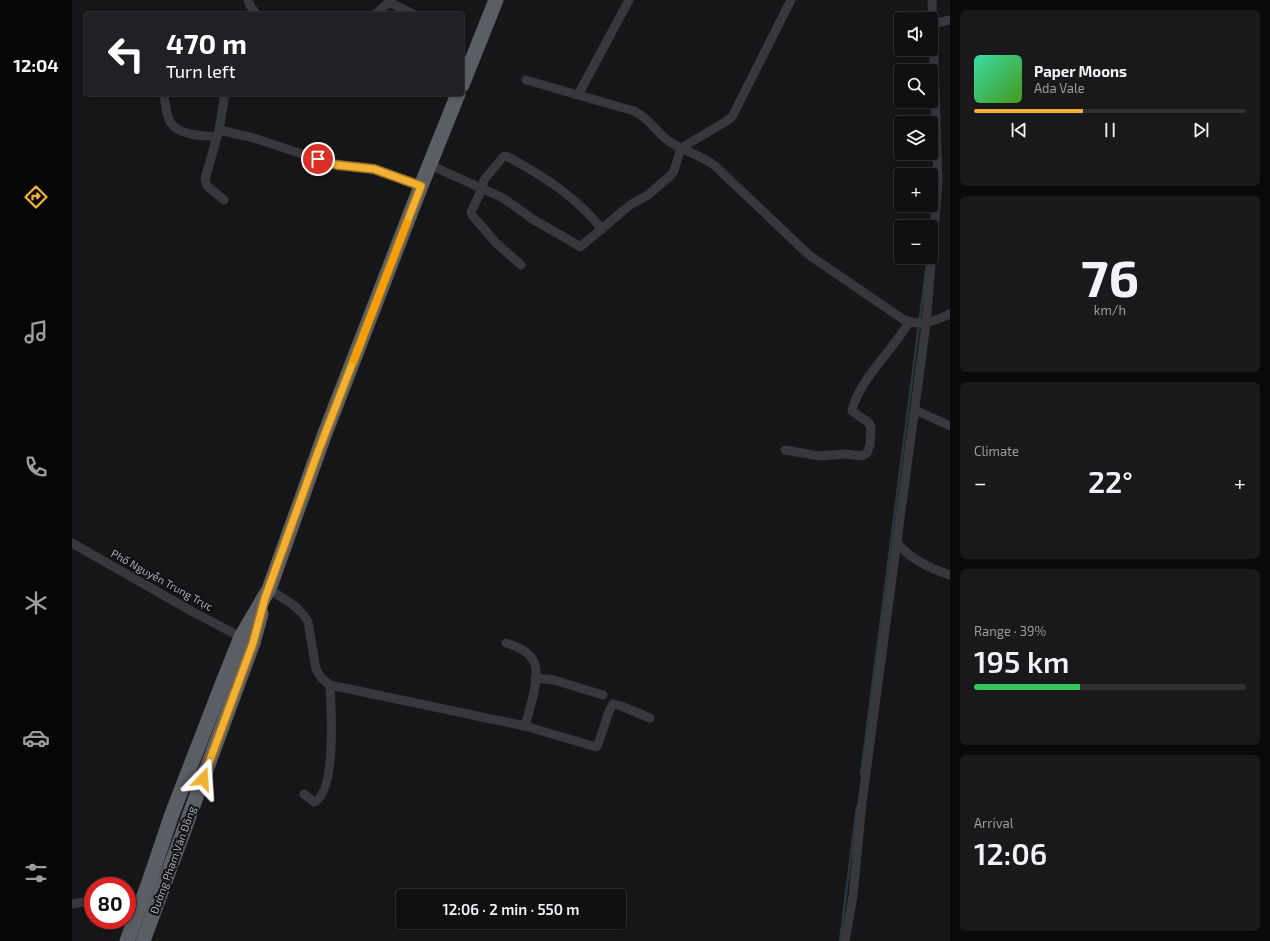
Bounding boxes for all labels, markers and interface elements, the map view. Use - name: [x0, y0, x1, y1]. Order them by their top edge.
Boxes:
- map controls: [894, 12, 938, 264]
- button: sound: [894, 12, 938, 56]
- text: 470 m: [166, 26, 247, 60]
- icon: left: [100, 28, 152, 80]
- text: 12:04: [13, 54, 59, 76]
- text: Turn left: [166, 60, 236, 82]
- text: Paper Moons: [1034, 62, 1127, 80]
- button: search: [894, 64, 938, 108]
- text: Ada Vale: [1034, 80, 1085, 96]
- button: layers: [894, 116, 938, 160]
- icon: previous: [1008, 119, 1030, 141]
- icon: pause: [1099, 119, 1121, 141]
- icon: next: [1190, 119, 1212, 141]
- pin: [301, 142, 335, 176]
- icon: arrive: [307, 148, 329, 170]
- button: +: [894, 168, 938, 212]
- icon: directions: [22, 183, 50, 211]
- button: −: [894, 220, 938, 264]
- text: 76: [1081, 245, 1139, 307]
- text: km/h: [1094, 302, 1126, 318]
- icon: music: [22, 318, 50, 346]
- text: Climate: [974, 443, 1019, 459]
- icon: phone: [22, 453, 50, 481]
- text: 22°: [1088, 463, 1133, 499]
- text: −: [974, 469, 987, 495]
- text: +: [1234, 469, 1246, 495]
- street label: Phố Nguyễn Trung Trực: [109, 546, 215, 614]
- icon: climate: [22, 589, 50, 617]
- text: Range · 39%: [974, 623, 1046, 639]
- text: 195 km: [974, 643, 1069, 679]
- icon: car: [22, 724, 50, 752]
- position arrow: [182, 758, 224, 800]
- street label: Đường Phạm Văn Đồng: [147, 804, 199, 916]
- text: Arrival: [974, 815, 1014, 831]
- text: 12:06: [974, 835, 1047, 871]
- icon: filters: [22, 859, 50, 887]
- speed limit sign: 80: [84, 877, 136, 929]
- text: 12:06 · 2 min · 550 m: [442, 900, 580, 918]

